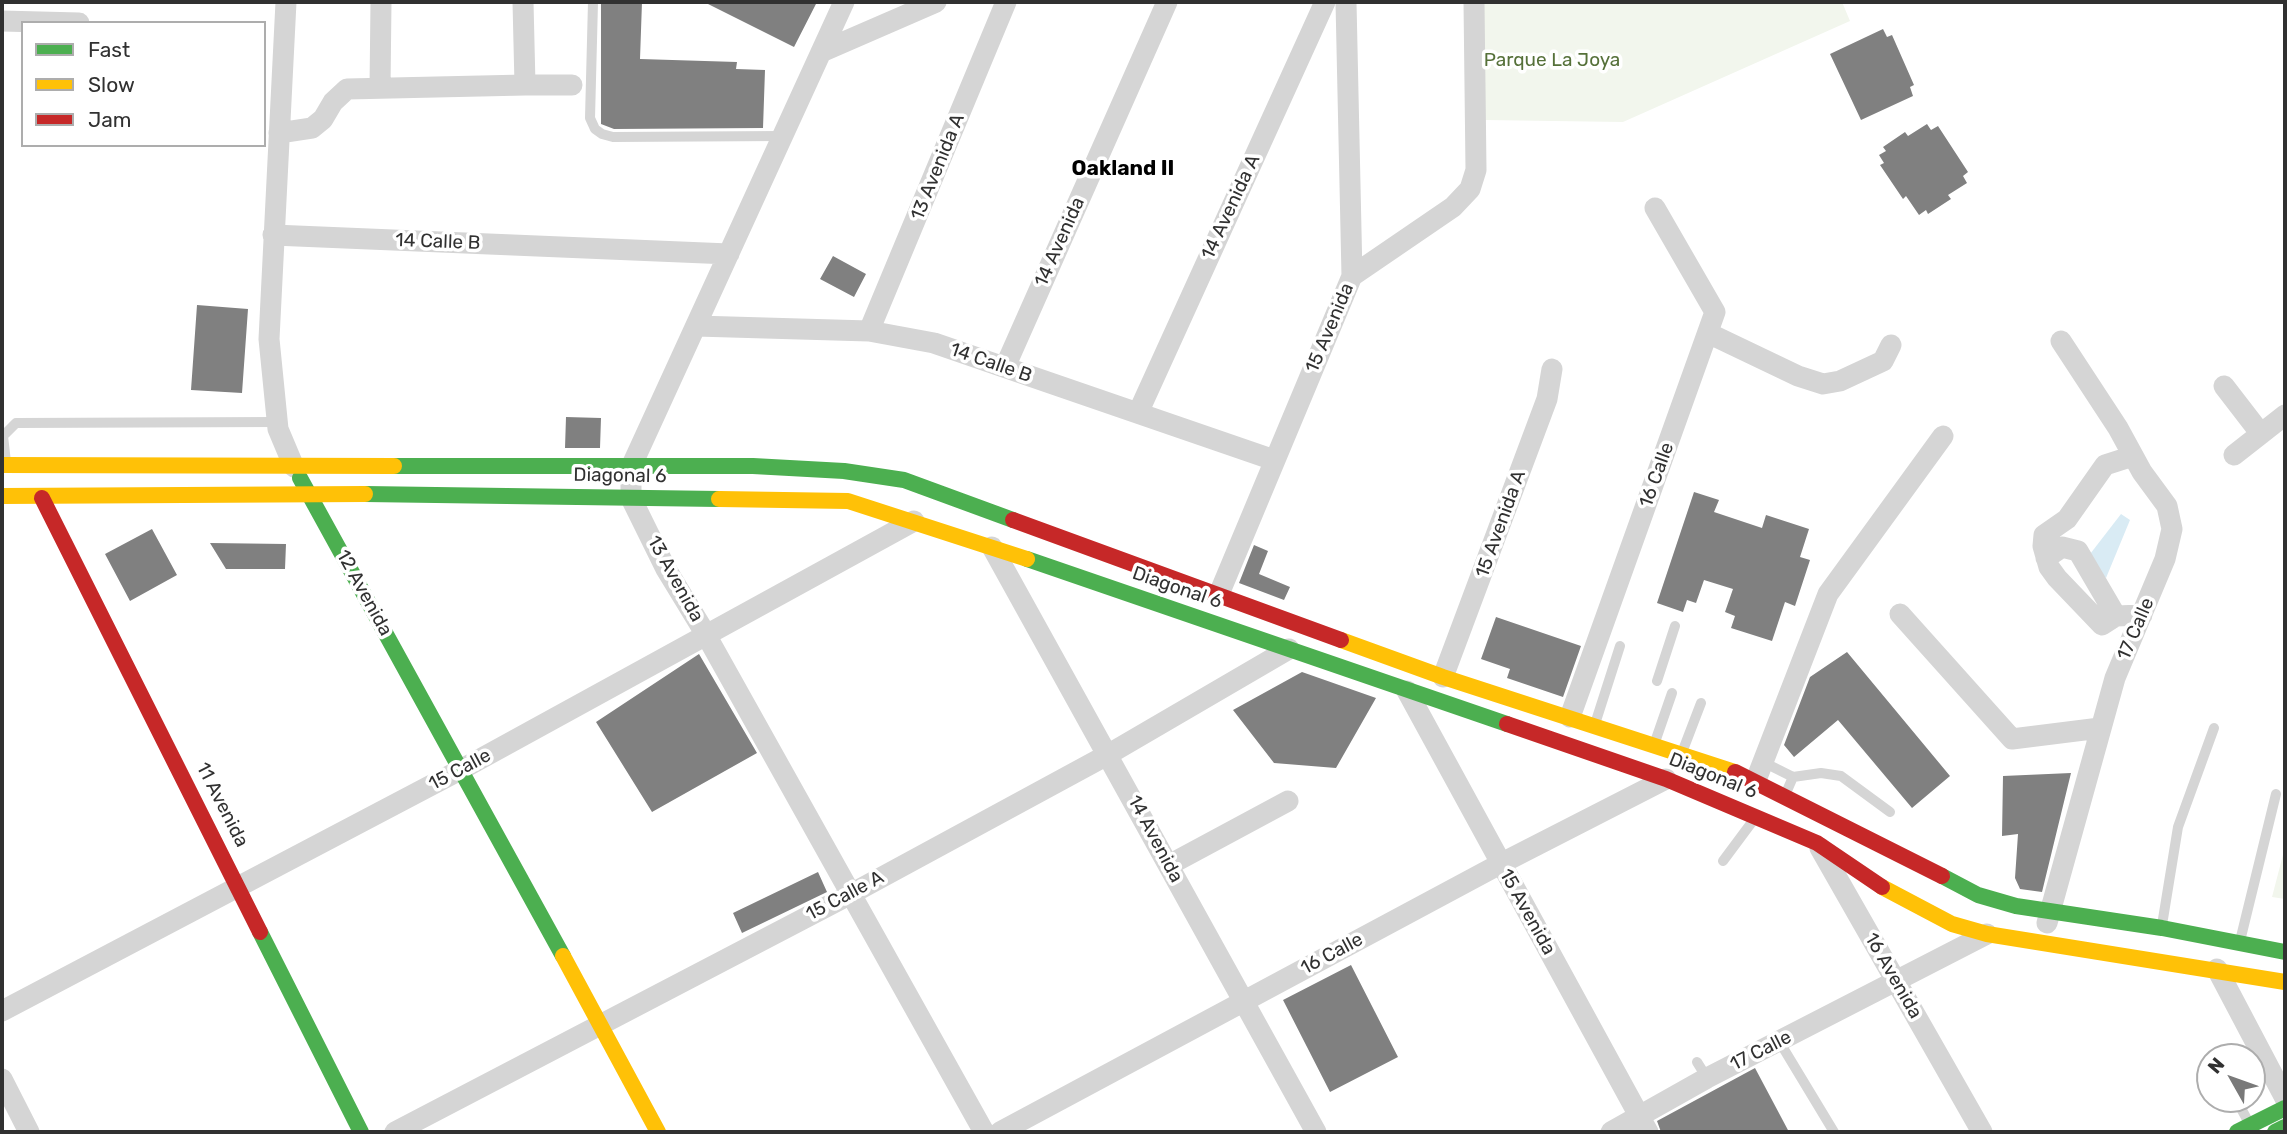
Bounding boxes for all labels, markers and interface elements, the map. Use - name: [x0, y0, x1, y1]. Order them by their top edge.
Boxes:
- legend: [21, 21, 266, 147]
- text: Fast: [88, 37, 130, 62]
- park label: Parque La Joya: [1484, 50, 1620, 72]
- text: Slow: [88, 72, 135, 97]
- text: Jam: [88, 107, 132, 132]
- street label: 13 Avenida A: [906, 111, 970, 223]
- street label: 14 Avenida A: [1197, 151, 1265, 263]
- district label: Oakland II: [1072, 156, 1174, 182]
- street label: 14 Avenida: [1030, 194, 1090, 290]
- street label: 14 Calle B: [395, 229, 481, 255]
- street label: 15 Avenida: [1301, 280, 1359, 376]
- street label: 14 Calle B: [947, 338, 1035, 388]
- street label: 16 Calle: [1635, 439, 1679, 511]
- street label: Diagonal 6: [573, 464, 667, 488]
- street label: 15 Avenida A: [1471, 467, 1531, 581]
- street label: 13 Avenida: [642, 532, 708, 626]
- street label: 12 Avenida: [331, 546, 397, 640]
- street label: Diagonal 6: [1129, 562, 1225, 614]
- street label: 17 Calle: [2113, 594, 2159, 664]
- street label: 15 Calle: [425, 744, 495, 796]
- street label: Diagonal 6: [1666, 748, 1760, 804]
- street label: 11 Avenida: [191, 759, 253, 851]
- street label: 14 Avenida: [1123, 792, 1187, 886]
- street label: 15 Avenida: [1494, 865, 1560, 959]
- street label: 15 Calle A: [802, 866, 888, 926]
- street label: 16 Calle: [1297, 928, 1367, 980]
- street label: 16 Avenida: [1859, 929, 1927, 1023]
- street label: 17 Calle: [1727, 1026, 1795, 1076]
- north arrow: [2196, 1043, 2266, 1113]
- text: N: [2203, 1053, 2229, 1078]

